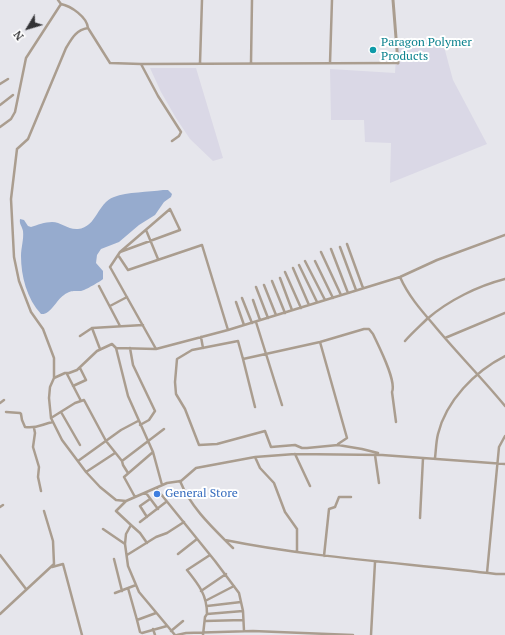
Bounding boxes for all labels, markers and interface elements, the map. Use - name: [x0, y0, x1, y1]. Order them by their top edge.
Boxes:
- north arrow: [8, 8, 48, 48]
- text: N: [10, 28, 27, 43]
- place label: Paragon Polymer Products: [381, 36, 472, 64]
- marker: Paragon Polymer Products: [368, 45, 378, 55]
- place label: General Store: [165, 487, 238, 501]
- marker: General Store: [152, 489, 162, 499]

